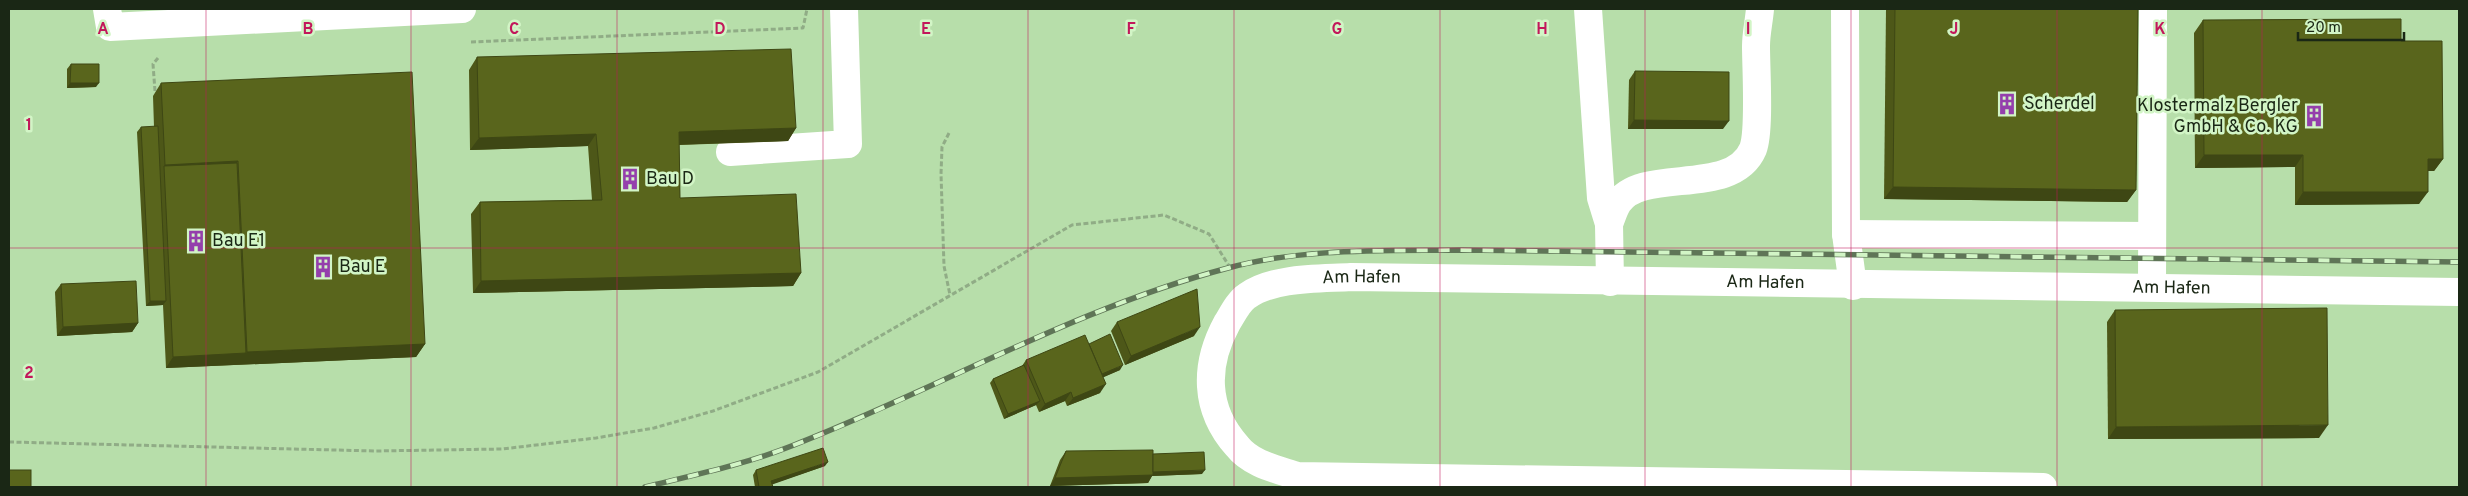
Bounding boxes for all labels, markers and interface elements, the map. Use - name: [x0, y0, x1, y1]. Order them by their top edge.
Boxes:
- scale bar: [2298, 10, 2404, 42]
- text: 20 m: [2306, 19, 2341, 38]
- text: A: [97, 20, 109, 40]
- text: B: [302, 20, 314, 40]
- text: C: [509, 20, 519, 40]
- text: D: [714, 20, 726, 40]
- text: E: [921, 20, 931, 40]
- text: F: [1126, 20, 1136, 40]
- text: G: [1332, 20, 1342, 40]
- text: H: [1536, 20, 1548, 40]
- text: I: [1746, 20, 1750, 40]
- text: J: [1950, 20, 1958, 40]
- text: K: [2154, 20, 2166, 40]
- building icon: Scherdel: [1994, 91, 2020, 117]
- place label: Scherdel: [2024, 93, 2095, 116]
- place label: Klostermalz Bergler GmbH & Co. KG: [2137, 95, 2298, 139]
- building icon: Klostermalz Bergler GmbH & Co. KG: [2301, 103, 2327, 129]
- text: 1: [26, 116, 32, 136]
- building icon: Bau D: [617, 166, 643, 192]
- place label: Bau D: [646, 168, 694, 191]
- building icon: Bau E1: [183, 228, 209, 254]
- place label: Bau E1: [212, 230, 265, 253]
- building icon: Bau E: [310, 254, 336, 280]
- place label: Bau E: [339, 256, 386, 279]
- street label: Am Hafen: [1322, 265, 1401, 290]
- street label: Am Hafen: [1726, 271, 1805, 295]
- street label: Am Hafen: [2132, 276, 2211, 300]
- text: 2: [24, 364, 34, 384]

